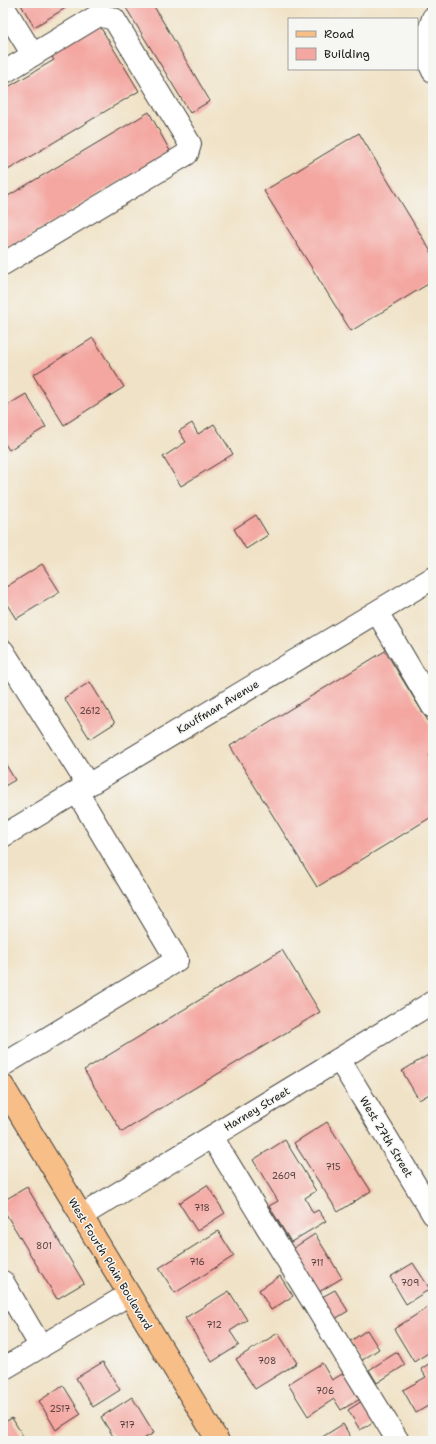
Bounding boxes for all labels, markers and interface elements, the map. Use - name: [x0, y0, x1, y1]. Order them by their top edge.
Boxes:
- legend: [288, 18, 418, 70]
- text: Road: [324, 26, 355, 42]
- text: Building: [324, 46, 370, 62]
- street label: Kauffman Avenue: [174, 677, 262, 737]
- house number: 2612: [79, 705, 101, 717]
- street label: Harney Street: [221, 1083, 293, 1135]
- street label: West 27th Street: [356, 1094, 416, 1180]
- house number: 715: [326, 1161, 340, 1173]
- house number: 2609: [272, 1170, 296, 1182]
- street label: West Fourth Plain Boulevard: [65, 1195, 155, 1333]
- house number: 718: [194, 1202, 210, 1214]
- house number: 801: [36, 1240, 52, 1252]
- house number: 716: [189, 1256, 205, 1268]
- house number: 711: [310, 1257, 324, 1269]
- house number: 709: [401, 1277, 419, 1289]
- house number: 712: [206, 1319, 222, 1331]
- house number: 708: [258, 1355, 276, 1367]
- house number: 706: [316, 1385, 334, 1397]
- house number: 2517: [50, 1403, 70, 1415]
- house number: 717: [119, 1419, 135, 1431]

